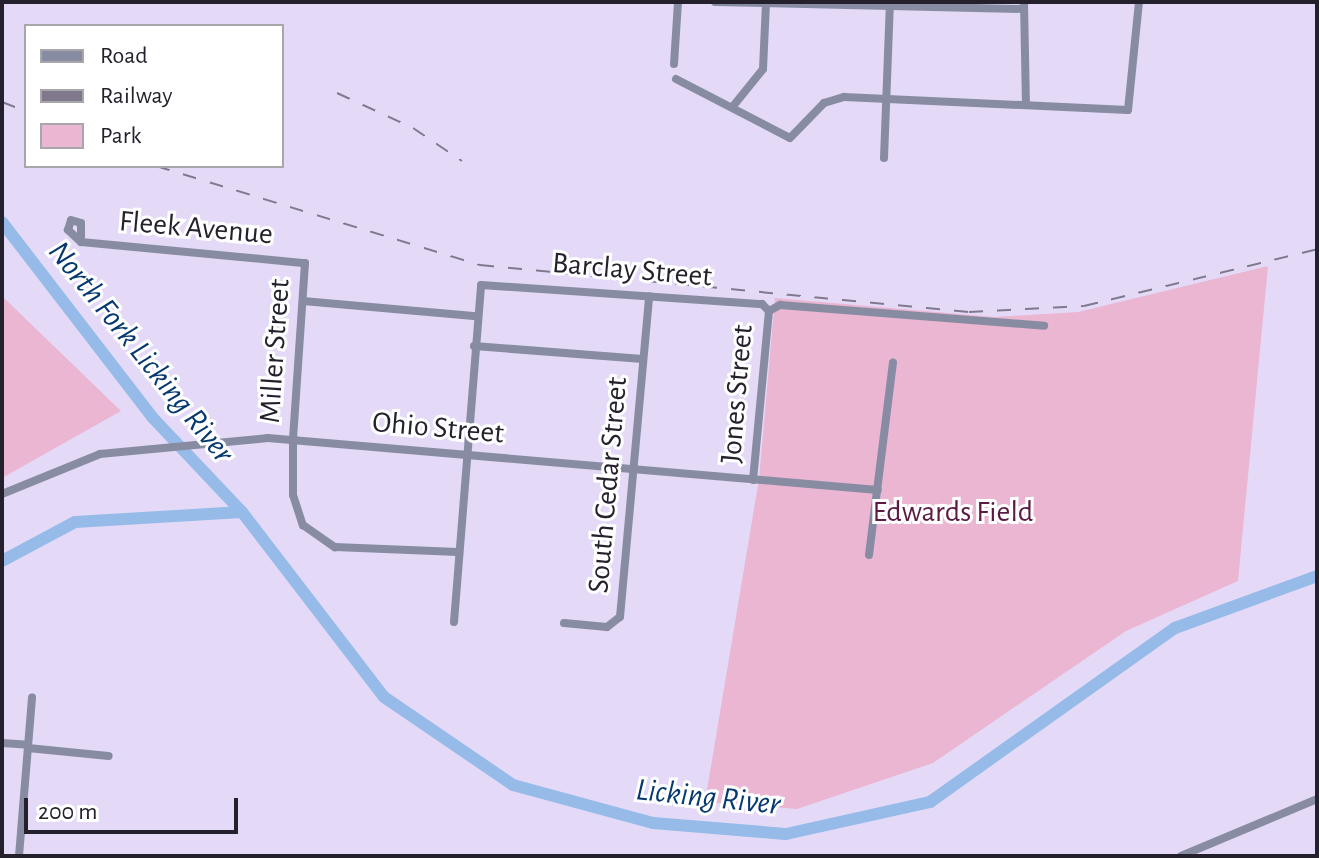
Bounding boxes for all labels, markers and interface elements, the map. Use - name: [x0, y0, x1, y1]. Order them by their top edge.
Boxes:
- legend: [24, 24, 284, 168]
- text: Road: [100, 44, 148, 68]
- text: Railway: [100, 84, 172, 108]
- text: Park: [100, 124, 141, 148]
- street label: Fleek Avenue: [118, 203, 274, 253]
- water label: North Fork Licking River: [40, 233, 242, 471]
- street label: Barclay Street: [551, 245, 713, 295]
- street label: Miller Street: [252, 278, 298, 424]
- street label: Jones Street: [713, 323, 761, 465]
- street label: South Cedar Street: [581, 375, 635, 595]
- street label: Ohio Street: [371, 404, 505, 452]
- park label: Edwards Field: [873, 494, 1033, 530]
- water label: Licking River: [634, 770, 782, 824]
- scale bar: [28, 782, 242, 832]
- text: 200 m: [38, 800, 97, 824]

